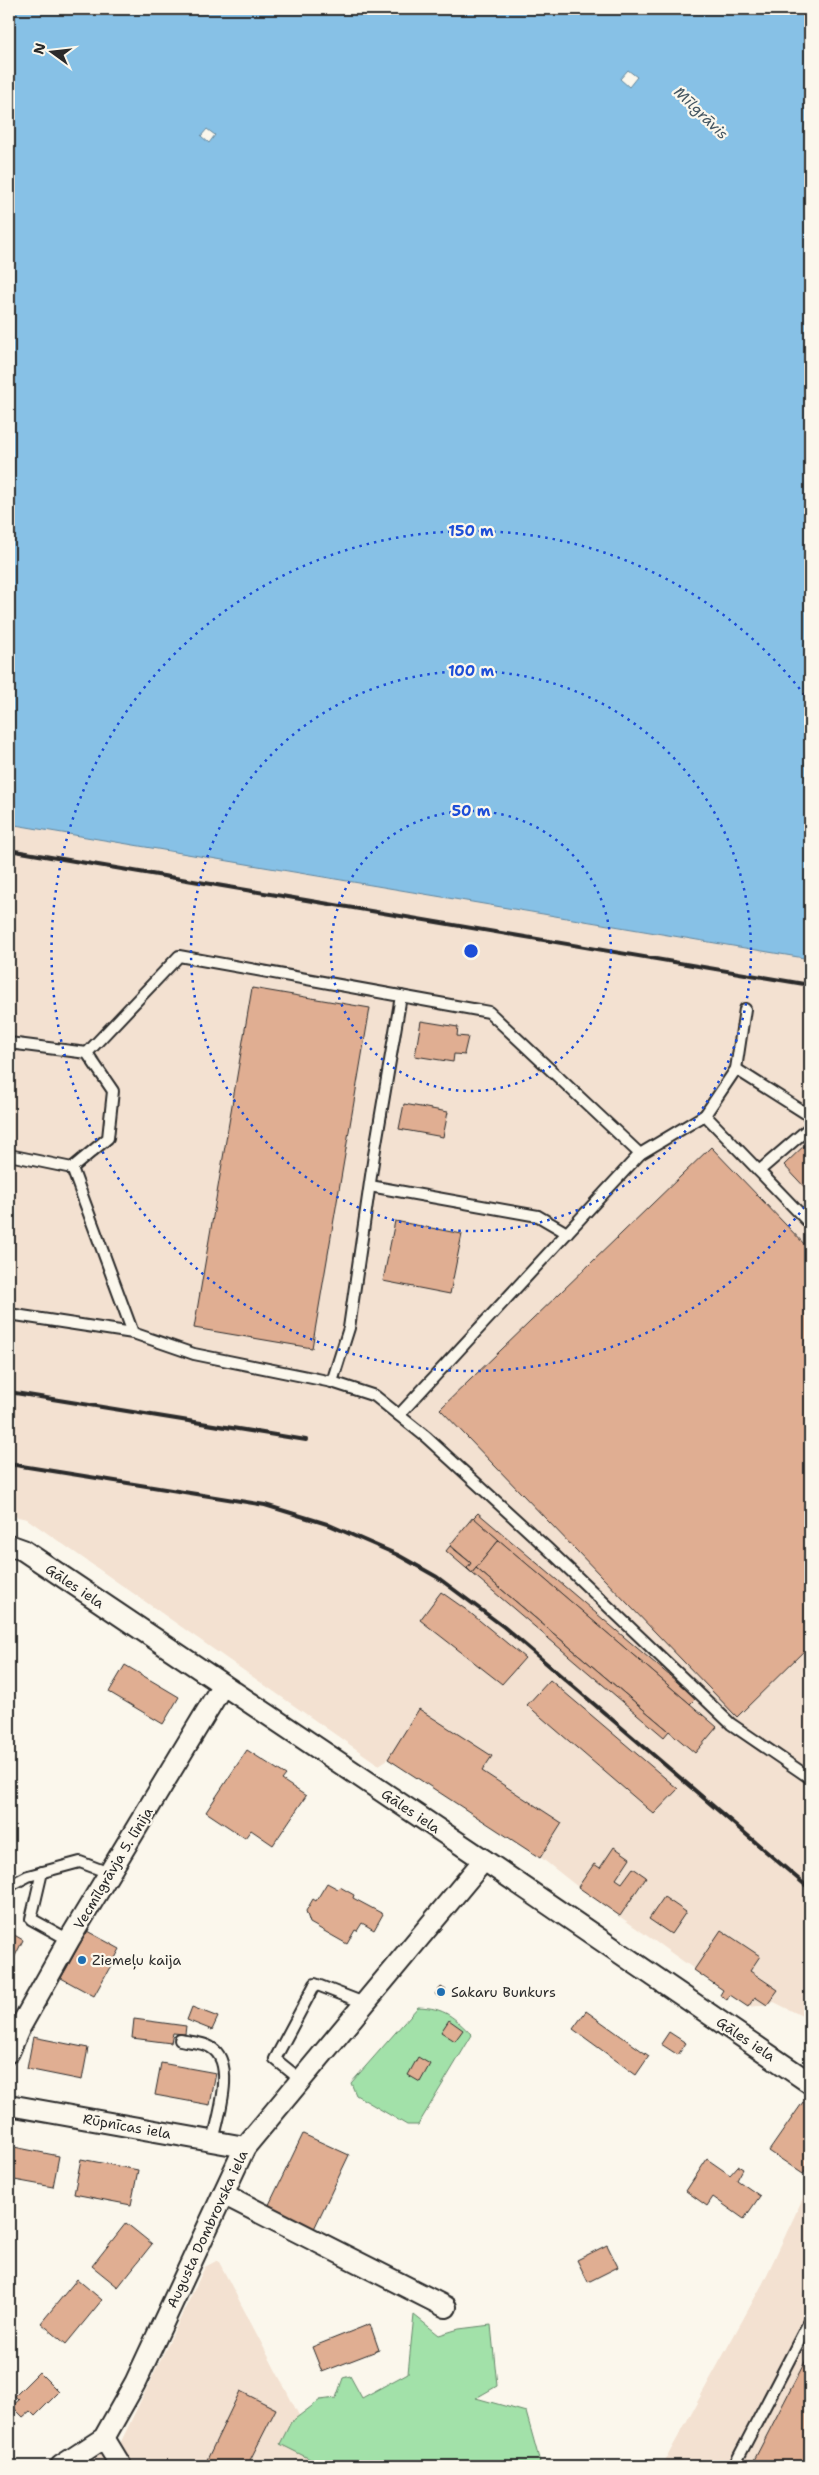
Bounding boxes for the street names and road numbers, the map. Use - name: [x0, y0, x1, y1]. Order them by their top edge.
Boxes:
- street label: Gāles iela: [42, 1560, 108, 1612]
- street label: Gāles iela: [378, 1785, 444, 1837]
- street label: Vecmīlgrāvja 5. līnija: [69, 1803, 157, 1932]
- street label: Gāles iela: [713, 2013, 779, 2065]
- street label: Rūpnīcas iela: [81, 2109, 173, 2143]
- street label: Augusta Dombrovska iela: [162, 2147, 252, 2311]

